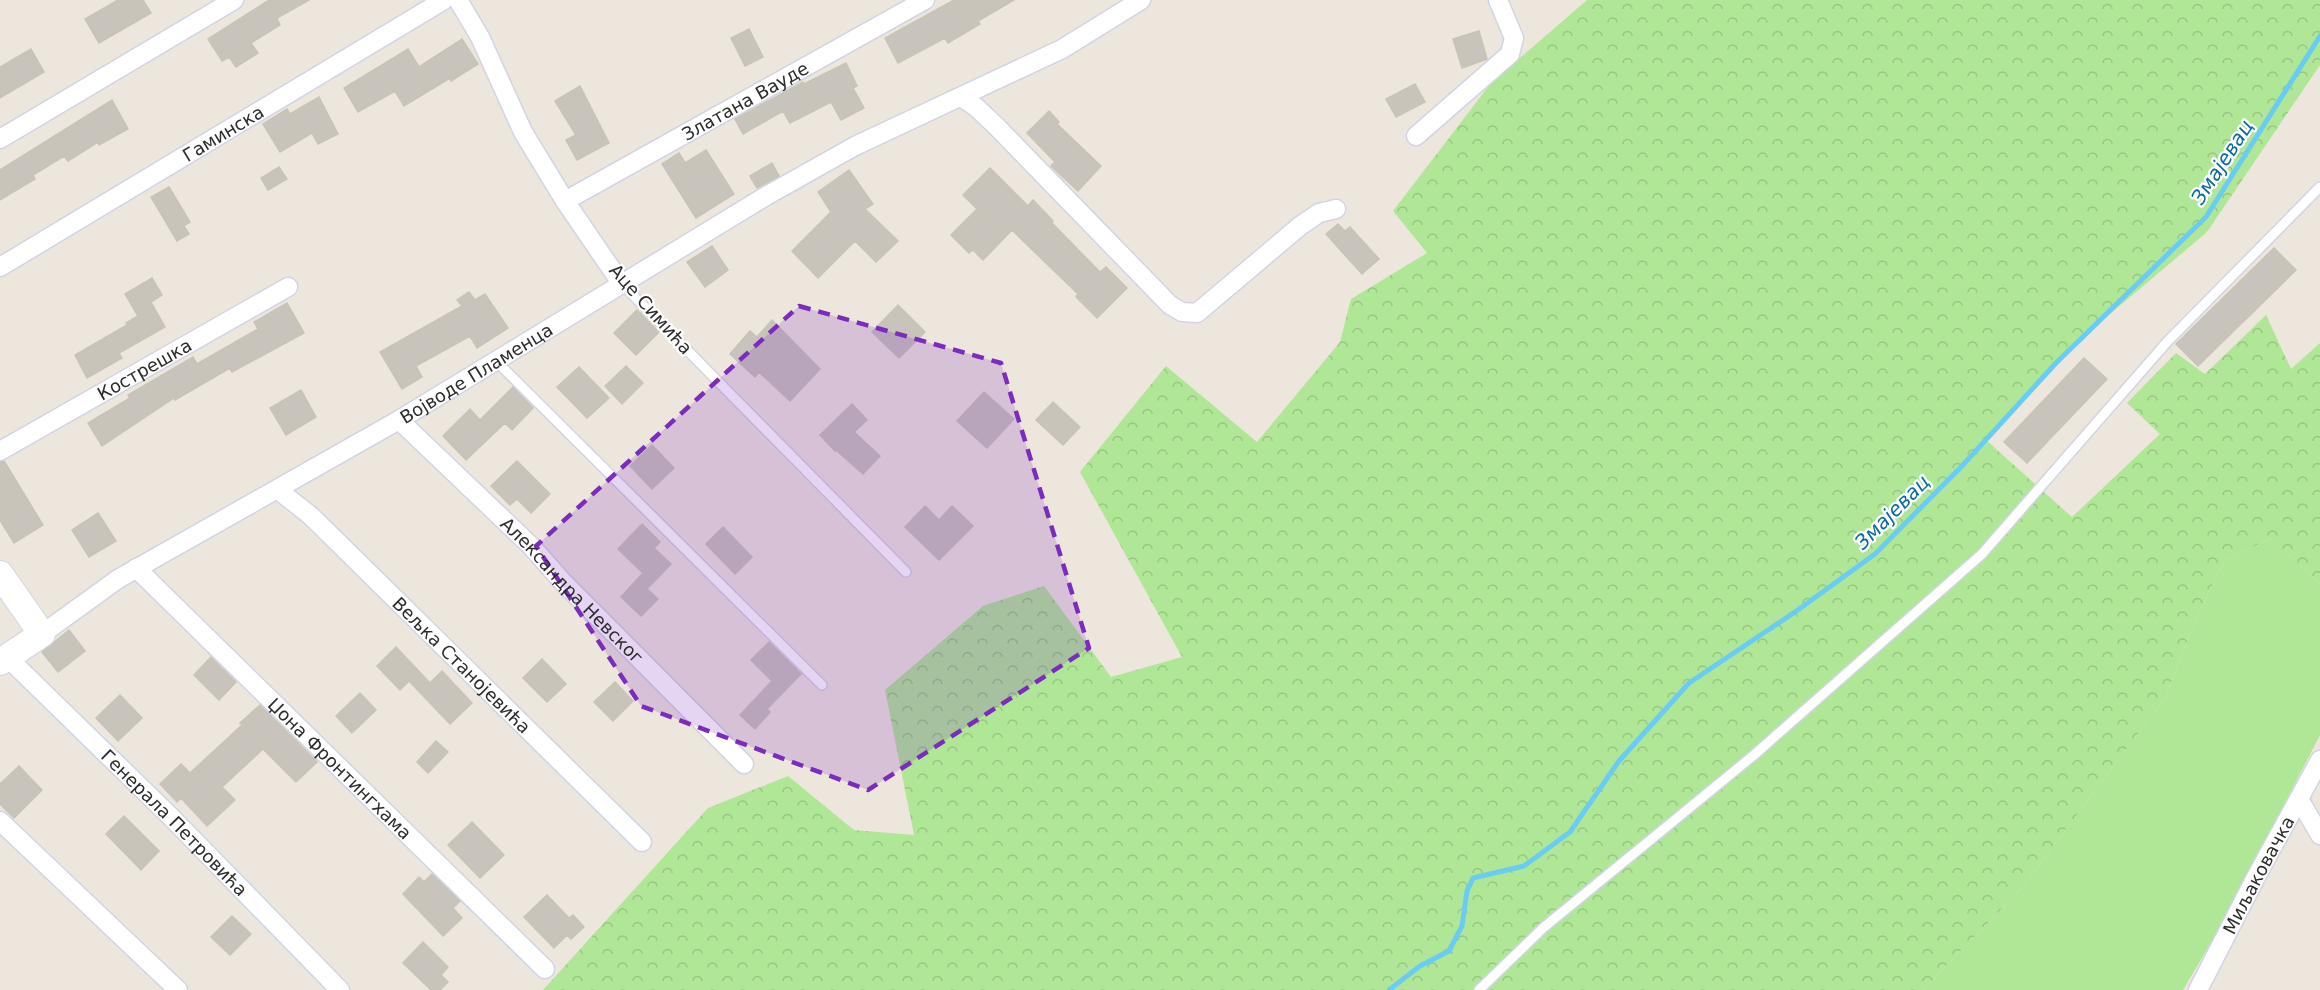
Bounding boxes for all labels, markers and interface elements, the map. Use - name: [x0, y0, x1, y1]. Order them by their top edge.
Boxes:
- street label: Златана Вауде: [678, 57, 812, 144]
- street label: Гаминска: [178, 101, 267, 165]
- water label: Змајевац: [2186, 115, 2258, 209]
- street label: Аце Симића: [605, 260, 697, 358]
- street label: Војводе Пламенца: [396, 318, 556, 428]
- street label: Кострешка: [93, 334, 195, 404]
- water label: Змајевац: [1850, 470, 1934, 554]
- street label: Александра Невског: [497, 513, 648, 668]
- street label: Вељка Станојевића: [389, 592, 535, 737]
- street label: Џона Фронтингхама: [264, 693, 416, 843]
- street label: Генерала Петровића: [97, 745, 252, 900]
- street label: Миљаковачка: [2218, 812, 2298, 937]

